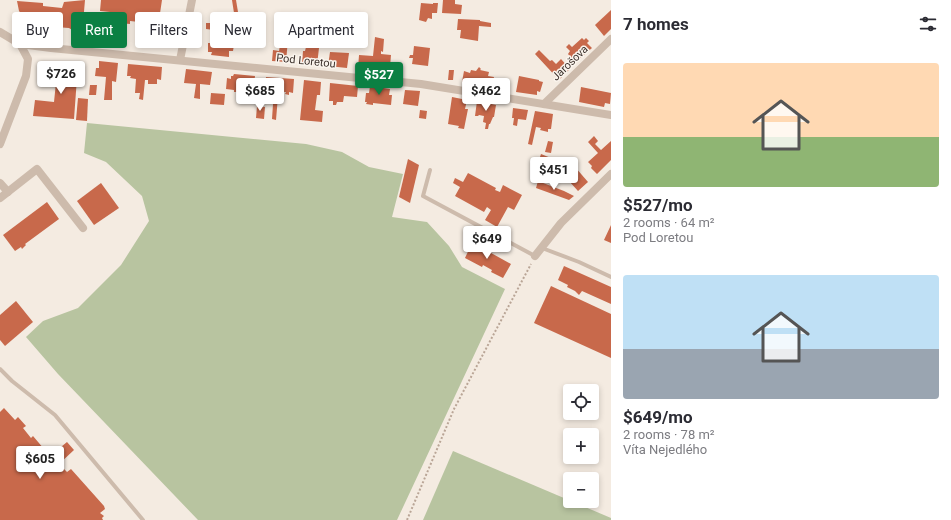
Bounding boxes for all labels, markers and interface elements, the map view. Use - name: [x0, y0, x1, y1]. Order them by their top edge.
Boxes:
- chip: Buy: [12, 12, 63, 48]
- chip: Rent: [71, 12, 127, 48]
- chip: Filters: [135, 12, 202, 48]
- chip: New: [210, 12, 266, 48]
- chip: Apartment: [274, 12, 368, 48]
- icon: filters: [917, 13, 939, 35]
- text: 7 homes: [623, 14, 689, 34]
- street label: Jarošova: [549, 43, 591, 83]
- street label: Pod Loretou: [276, 51, 336, 71]
- pin: $726: [37, 61, 85, 95]
- pin: $527: [355, 62, 403, 96]
- text: $726: [46, 66, 76, 81]
- text: $527: [364, 67, 394, 82]
- pin: $685: [236, 78, 284, 112]
- pin: $462: [462, 78, 510, 112]
- text: $685: [245, 83, 275, 98]
- text: $462: [471, 83, 501, 98]
- icon: home: [745, 89, 817, 161]
- pin: $451: [530, 157, 578, 191]
- text: $451: [539, 162, 569, 177]
- text: $527/mo: [623, 195, 693, 215]
- text: 2 rooms · 64 m²: [623, 215, 715, 230]
- pin: $649: [463, 226, 511, 260]
- text: Pod Loretou: [623, 230, 693, 245]
- text: $649: [472, 231, 502, 246]
- icon: home: [745, 301, 817, 373]
- map controls: [563, 384, 599, 508]
- button: locate: [563, 384, 599, 420]
- text: $649/mo: [623, 407, 693, 427]
- text: 2 rooms · 78 m²: [623, 427, 715, 442]
- button: +: [563, 428, 599, 464]
- text: Víta Nejedlého: [623, 442, 707, 457]
- pin: $605: [16, 446, 64, 480]
- text: $605: [25, 451, 55, 466]
- button: −: [563, 472, 599, 508]

